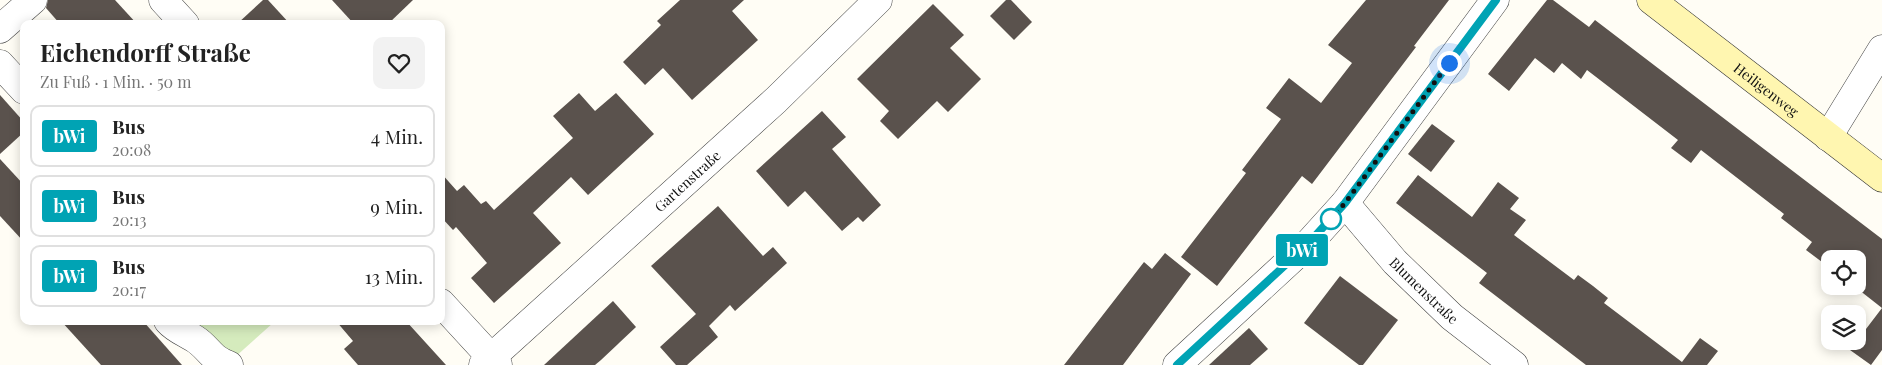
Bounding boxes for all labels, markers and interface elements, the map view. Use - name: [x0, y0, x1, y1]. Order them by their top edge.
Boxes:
- text: Eichendorff Straße: [40, 36, 251, 68]
- button: heart: [373, 37, 425, 89]
- your location: [1437, 51, 1462, 76]
- street label: Heiligenweg: [1730, 58, 1804, 121]
- text: Zu Fuß · 1 Min. · 50 m: [40, 71, 191, 92]
- text: Bus: [112, 113, 145, 139]
- text: 4 Min.: [371, 123, 423, 149]
- text: bWi: [53, 124, 86, 148]
- text: 20:08: [112, 139, 151, 160]
- street label: Gartenstraße: [650, 146, 724, 215]
- text: Bus: [112, 183, 145, 209]
- text: 9 Min.: [370, 193, 423, 219]
- text: bWi: [53, 194, 86, 218]
- unlabelled marker: [1320, 208, 1342, 230]
- text: 20:13: [112, 209, 146, 230]
- line badge: bWi: [1273, 234, 1331, 266]
- text: bWi: [1286, 238, 1318, 262]
- map controls: [1821, 250, 1866, 350]
- button: locate: [1821, 250, 1866, 295]
- text: Bus: [112, 253, 145, 279]
- street label: Blumenstraße: [1386, 253, 1462, 328]
- text: 13 Min.: [365, 263, 423, 289]
- text: bWi: [53, 264, 86, 288]
- text: 20:17: [112, 279, 146, 300]
- button: layers: [1821, 305, 1866, 350]

